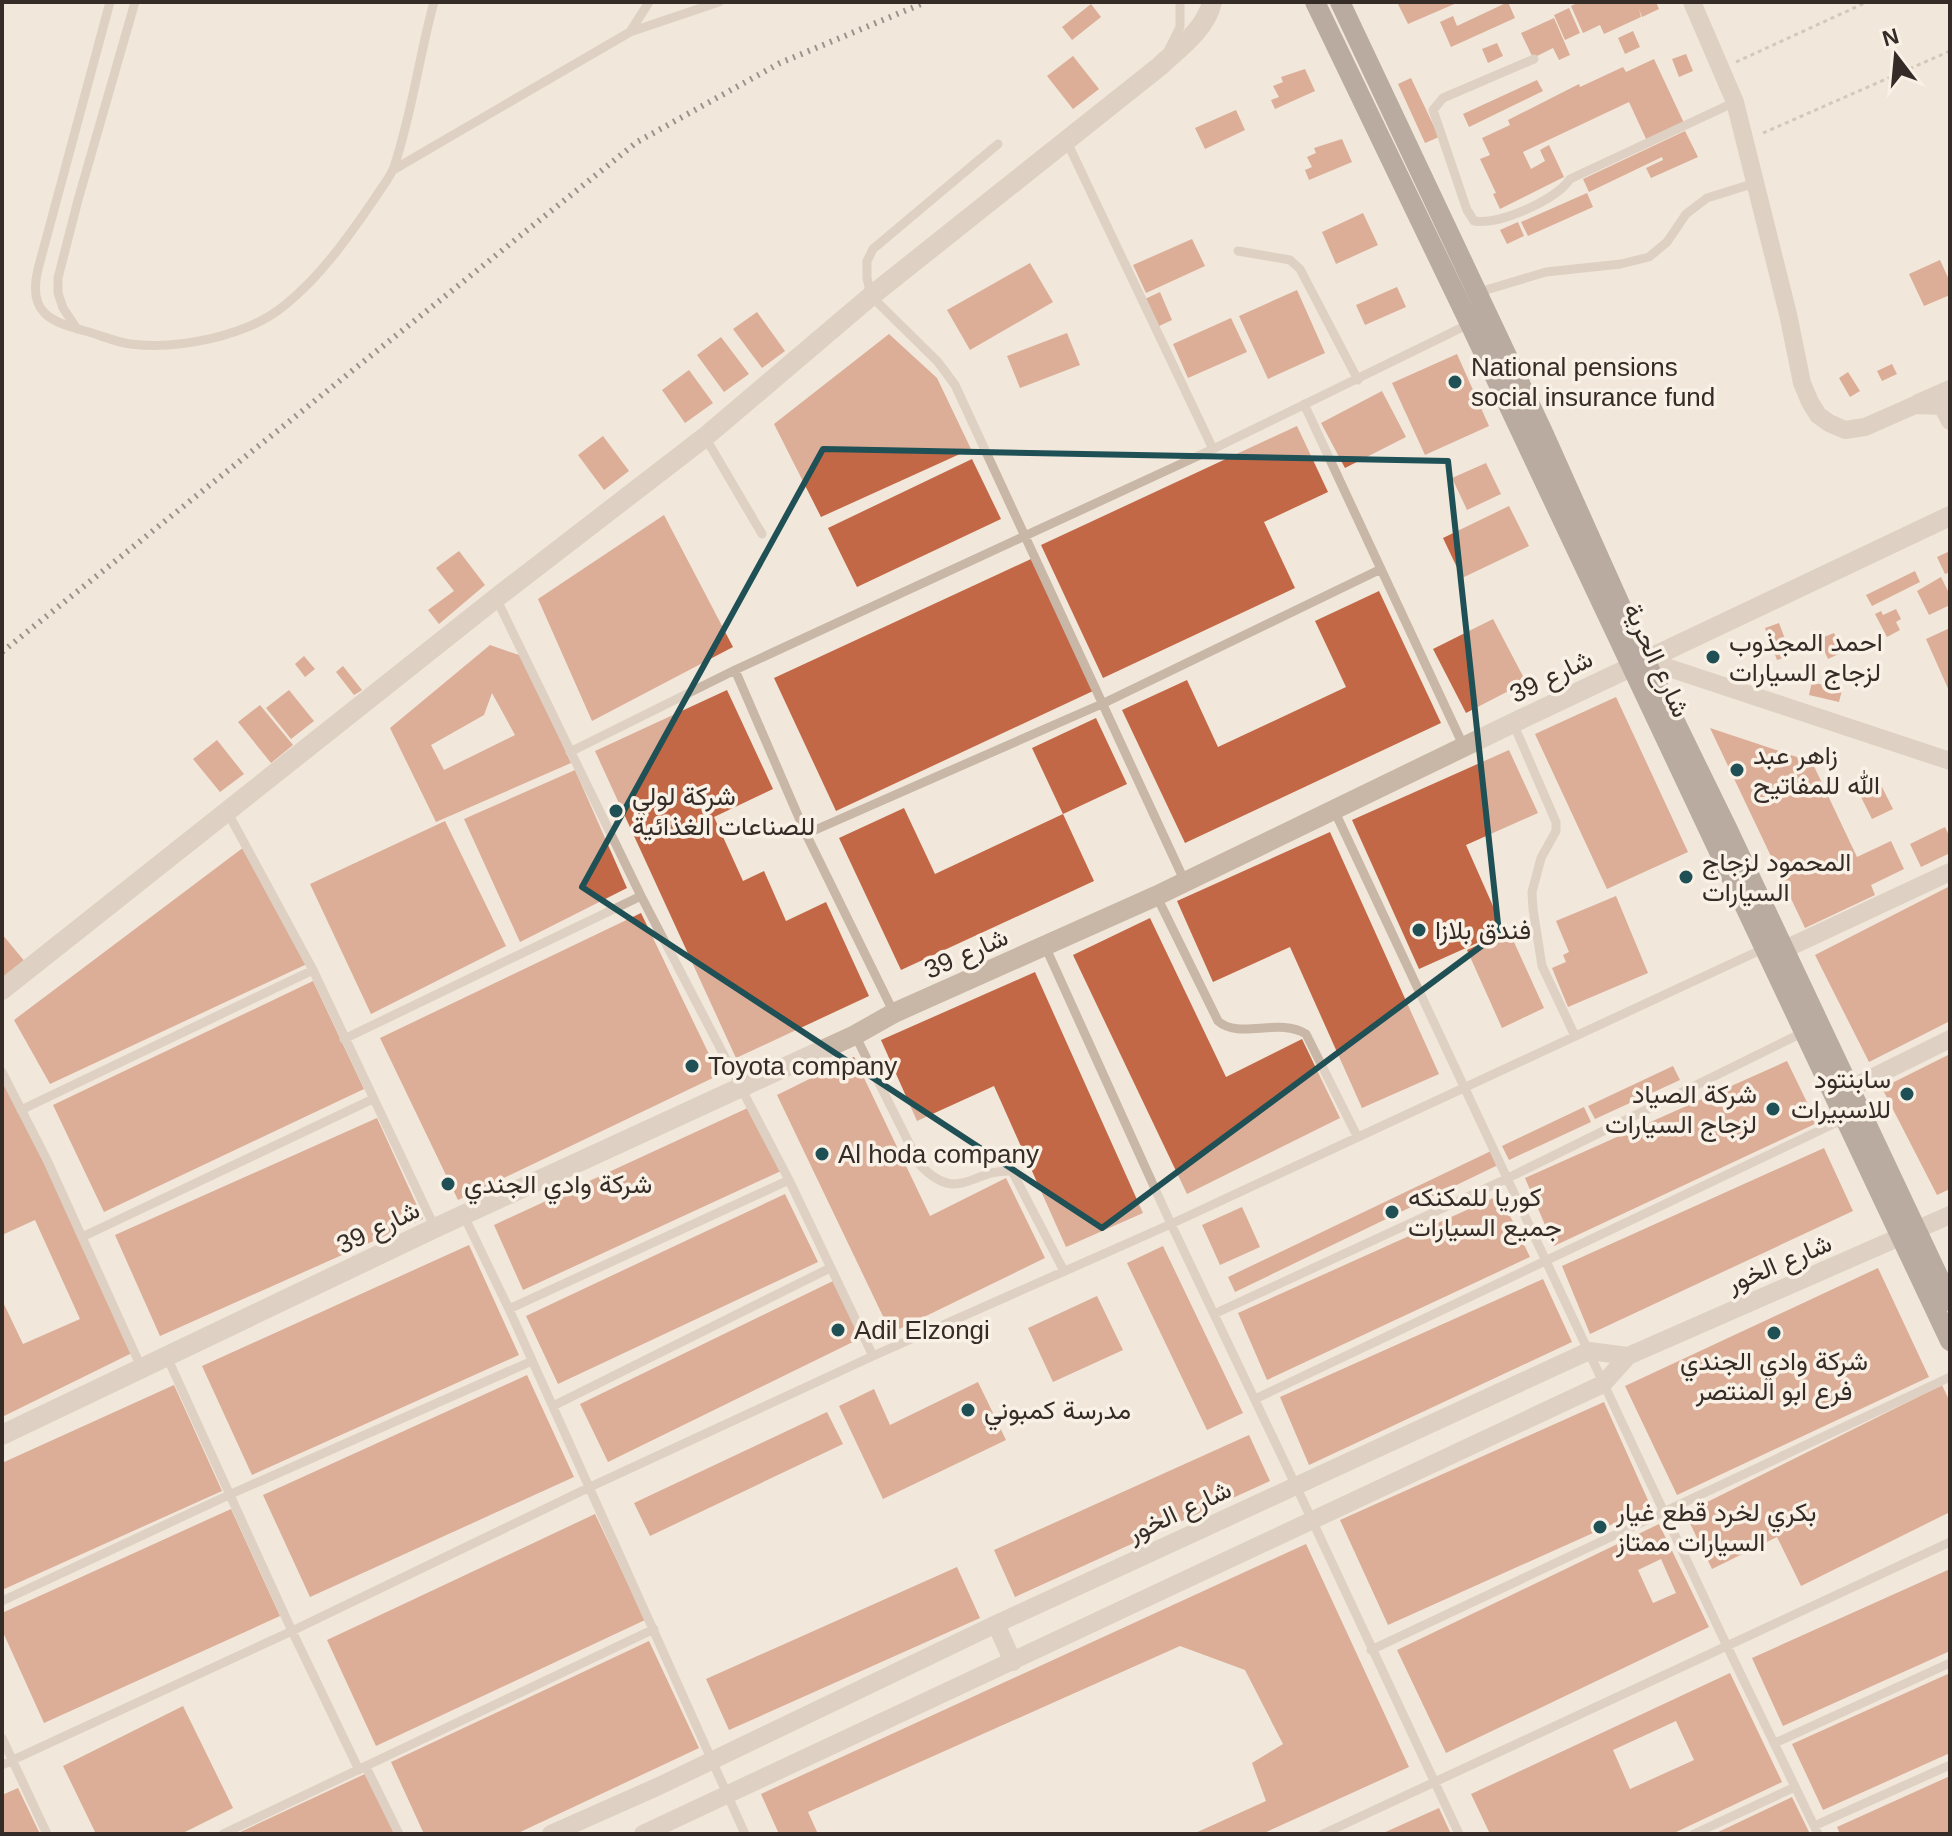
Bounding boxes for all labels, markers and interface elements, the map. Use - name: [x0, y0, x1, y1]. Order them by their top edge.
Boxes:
- north arrow: [1856, 16, 1936, 96]
- text: N: [1880, 23, 1902, 51]
- place label: National pensions social insurance fund: [1471, 352, 1715, 412]
- marker: National pensions social insurance fund: [1446, 373, 1464, 391]
- street label: شارع الحرية: [1615, 598, 1696, 723]
- place label: احمد المجذوب لزجاج السيارات: [1729, 627, 1883, 690]
- street label: شارع 39: [1505, 643, 1599, 712]
- marker: احمد المجذوب لزجاج السيارات: [1704, 648, 1722, 666]
- place label: زاهر عبد الله للمفاتيح: [1753, 740, 1880, 803]
- marker: زاهر عبد الله للمفاتيح: [1728, 761, 1746, 779]
- place label: شركة لولي للصناعات الغذائية: [632, 781, 815, 841]
- marker: شركة لولي للصناعات الغذائية: [607, 802, 625, 820]
- place label: المحمود لزجاج السيارات: [1702, 847, 1851, 908]
- marker: المحمود لزجاج السيارات: [1677, 868, 1695, 886]
- place label: فندق بلازا: [1435, 915, 1531, 946]
- street label: شارع 39: [920, 921, 1014, 987]
- marker: فندق بلازا: [1410, 921, 1428, 939]
- place label: Toyota company: [708, 1051, 897, 1081]
- marker: Toyota company: [683, 1057, 701, 1075]
- place label: سابنتود للاسبيرات: [1791, 1064, 1891, 1125]
- place label: شركة الصياد لزجاج السيارات: [1605, 1079, 1757, 1142]
- marker: سابنتود للاسبيرات: [1898, 1085, 1916, 1103]
- marker: شركة الصياد لزجاج السيارات: [1764, 1100, 1782, 1118]
- place label: Al hoda company: [838, 1139, 1039, 1169]
- marker: Al hoda company: [813, 1145, 831, 1163]
- place label: شركة وادي الجندي: [464, 1169, 652, 1205]
- marker: شركة وادي الجندي: [439, 1175, 457, 1193]
- place label: كوريا للمكنكه جميع السيارات: [1408, 1182, 1562, 1245]
- street label: شارع 39: [332, 1194, 426, 1263]
- marker: كوريا للمكنكه جميع السيارات: [1383, 1203, 1401, 1221]
- street label: شارع الخور: [1721, 1227, 1837, 1302]
- place label: Adil Elzongi: [854, 1315, 990, 1345]
- marker: Adil Elzongi: [829, 1321, 847, 1339]
- marker: شركة وادي الجندي فرع ابو المنتصر: [1765, 1324, 1783, 1342]
- place label: شركة وادي الجندي فرع ابو المنتصر: [1680, 1346, 1868, 1409]
- place label: مدرسة كمبوني: [984, 1395, 1131, 1431]
- marker: مدرسة كمبوني: [959, 1401, 977, 1419]
- street label: شارع الخور: [1121, 1474, 1237, 1551]
- place label: بكري لخرد قطع غيار السيارات ممتاز: [1615, 1497, 1816, 1558]
- marker: بكري لخرد قطع غيار السيارات ممتاز: [1591, 1518, 1609, 1536]

